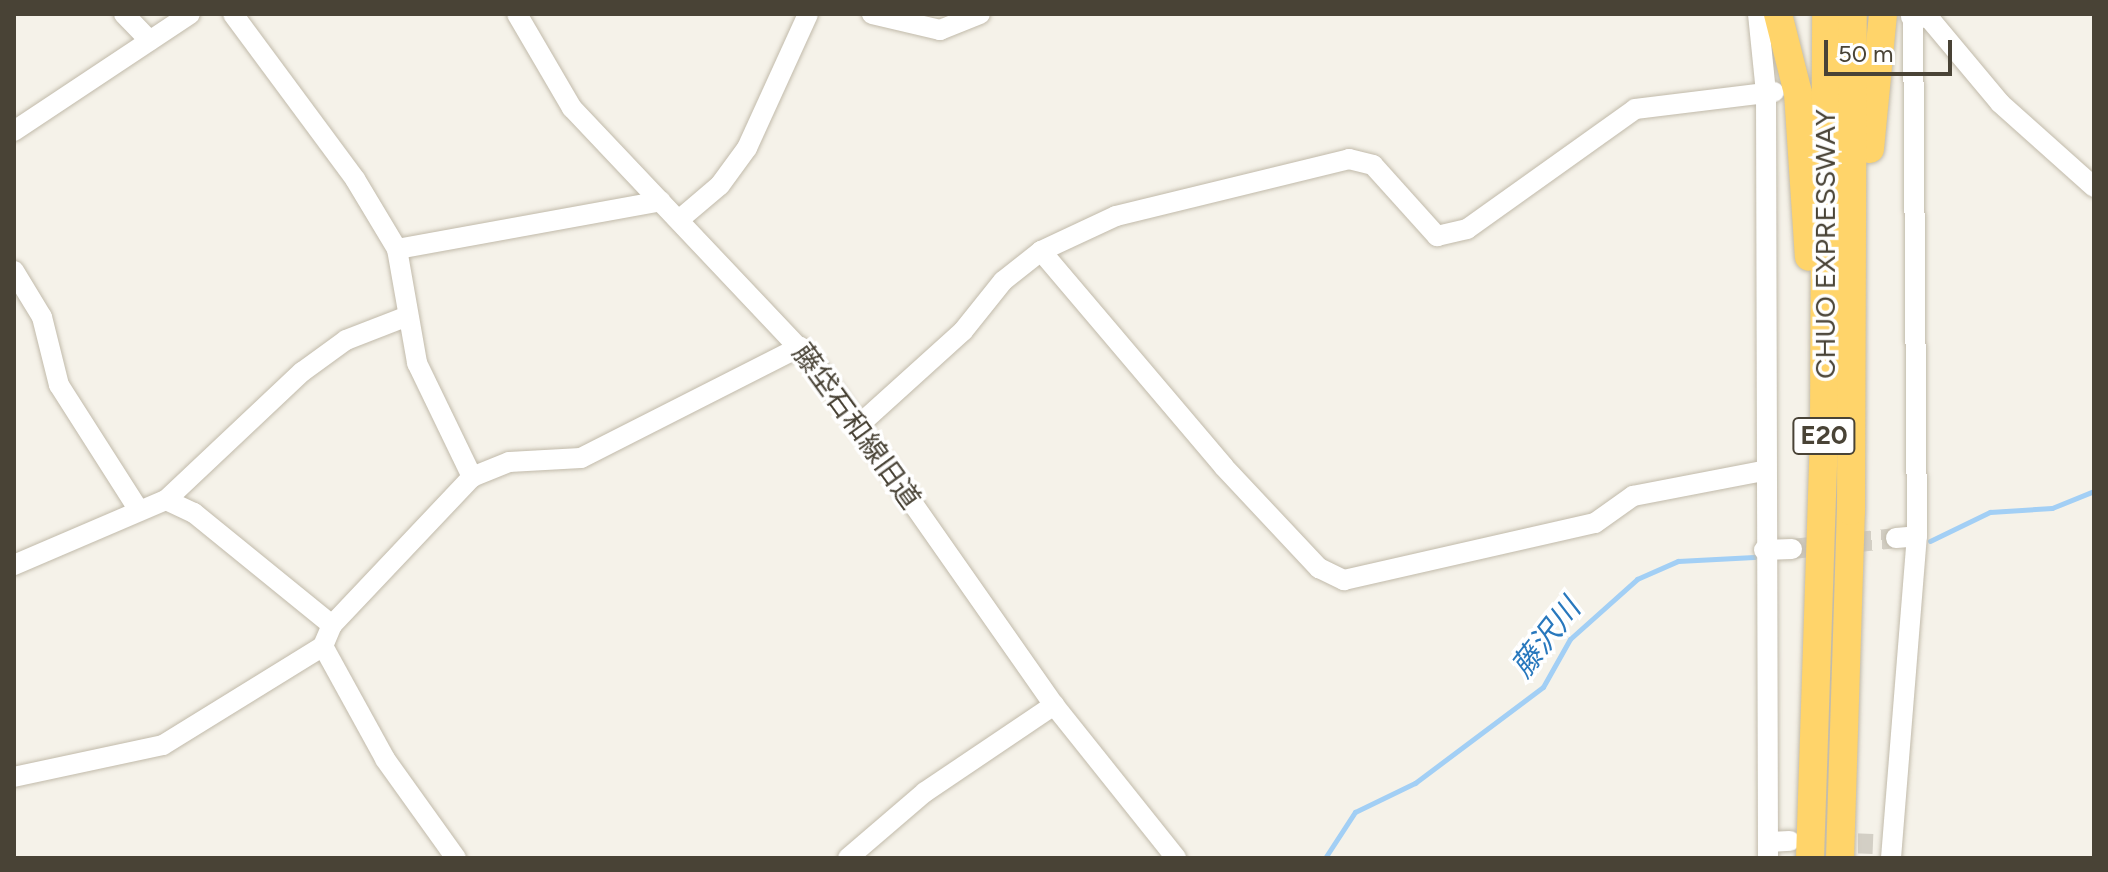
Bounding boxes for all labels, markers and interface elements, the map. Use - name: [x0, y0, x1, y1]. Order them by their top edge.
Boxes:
- scale bar: [1828, 24, 1956, 74]
- text: 50 m: [1838, 39, 1894, 68]
- street label: CHUO EXPRESSWAY: [1808, 109, 1842, 379]
- street label: 藤垈石和線旧道: [786, 337, 928, 515]
- road number: E20: [1792, 414, 1856, 458]
- water label: 藤沢川: [1504, 591, 1588, 685]

